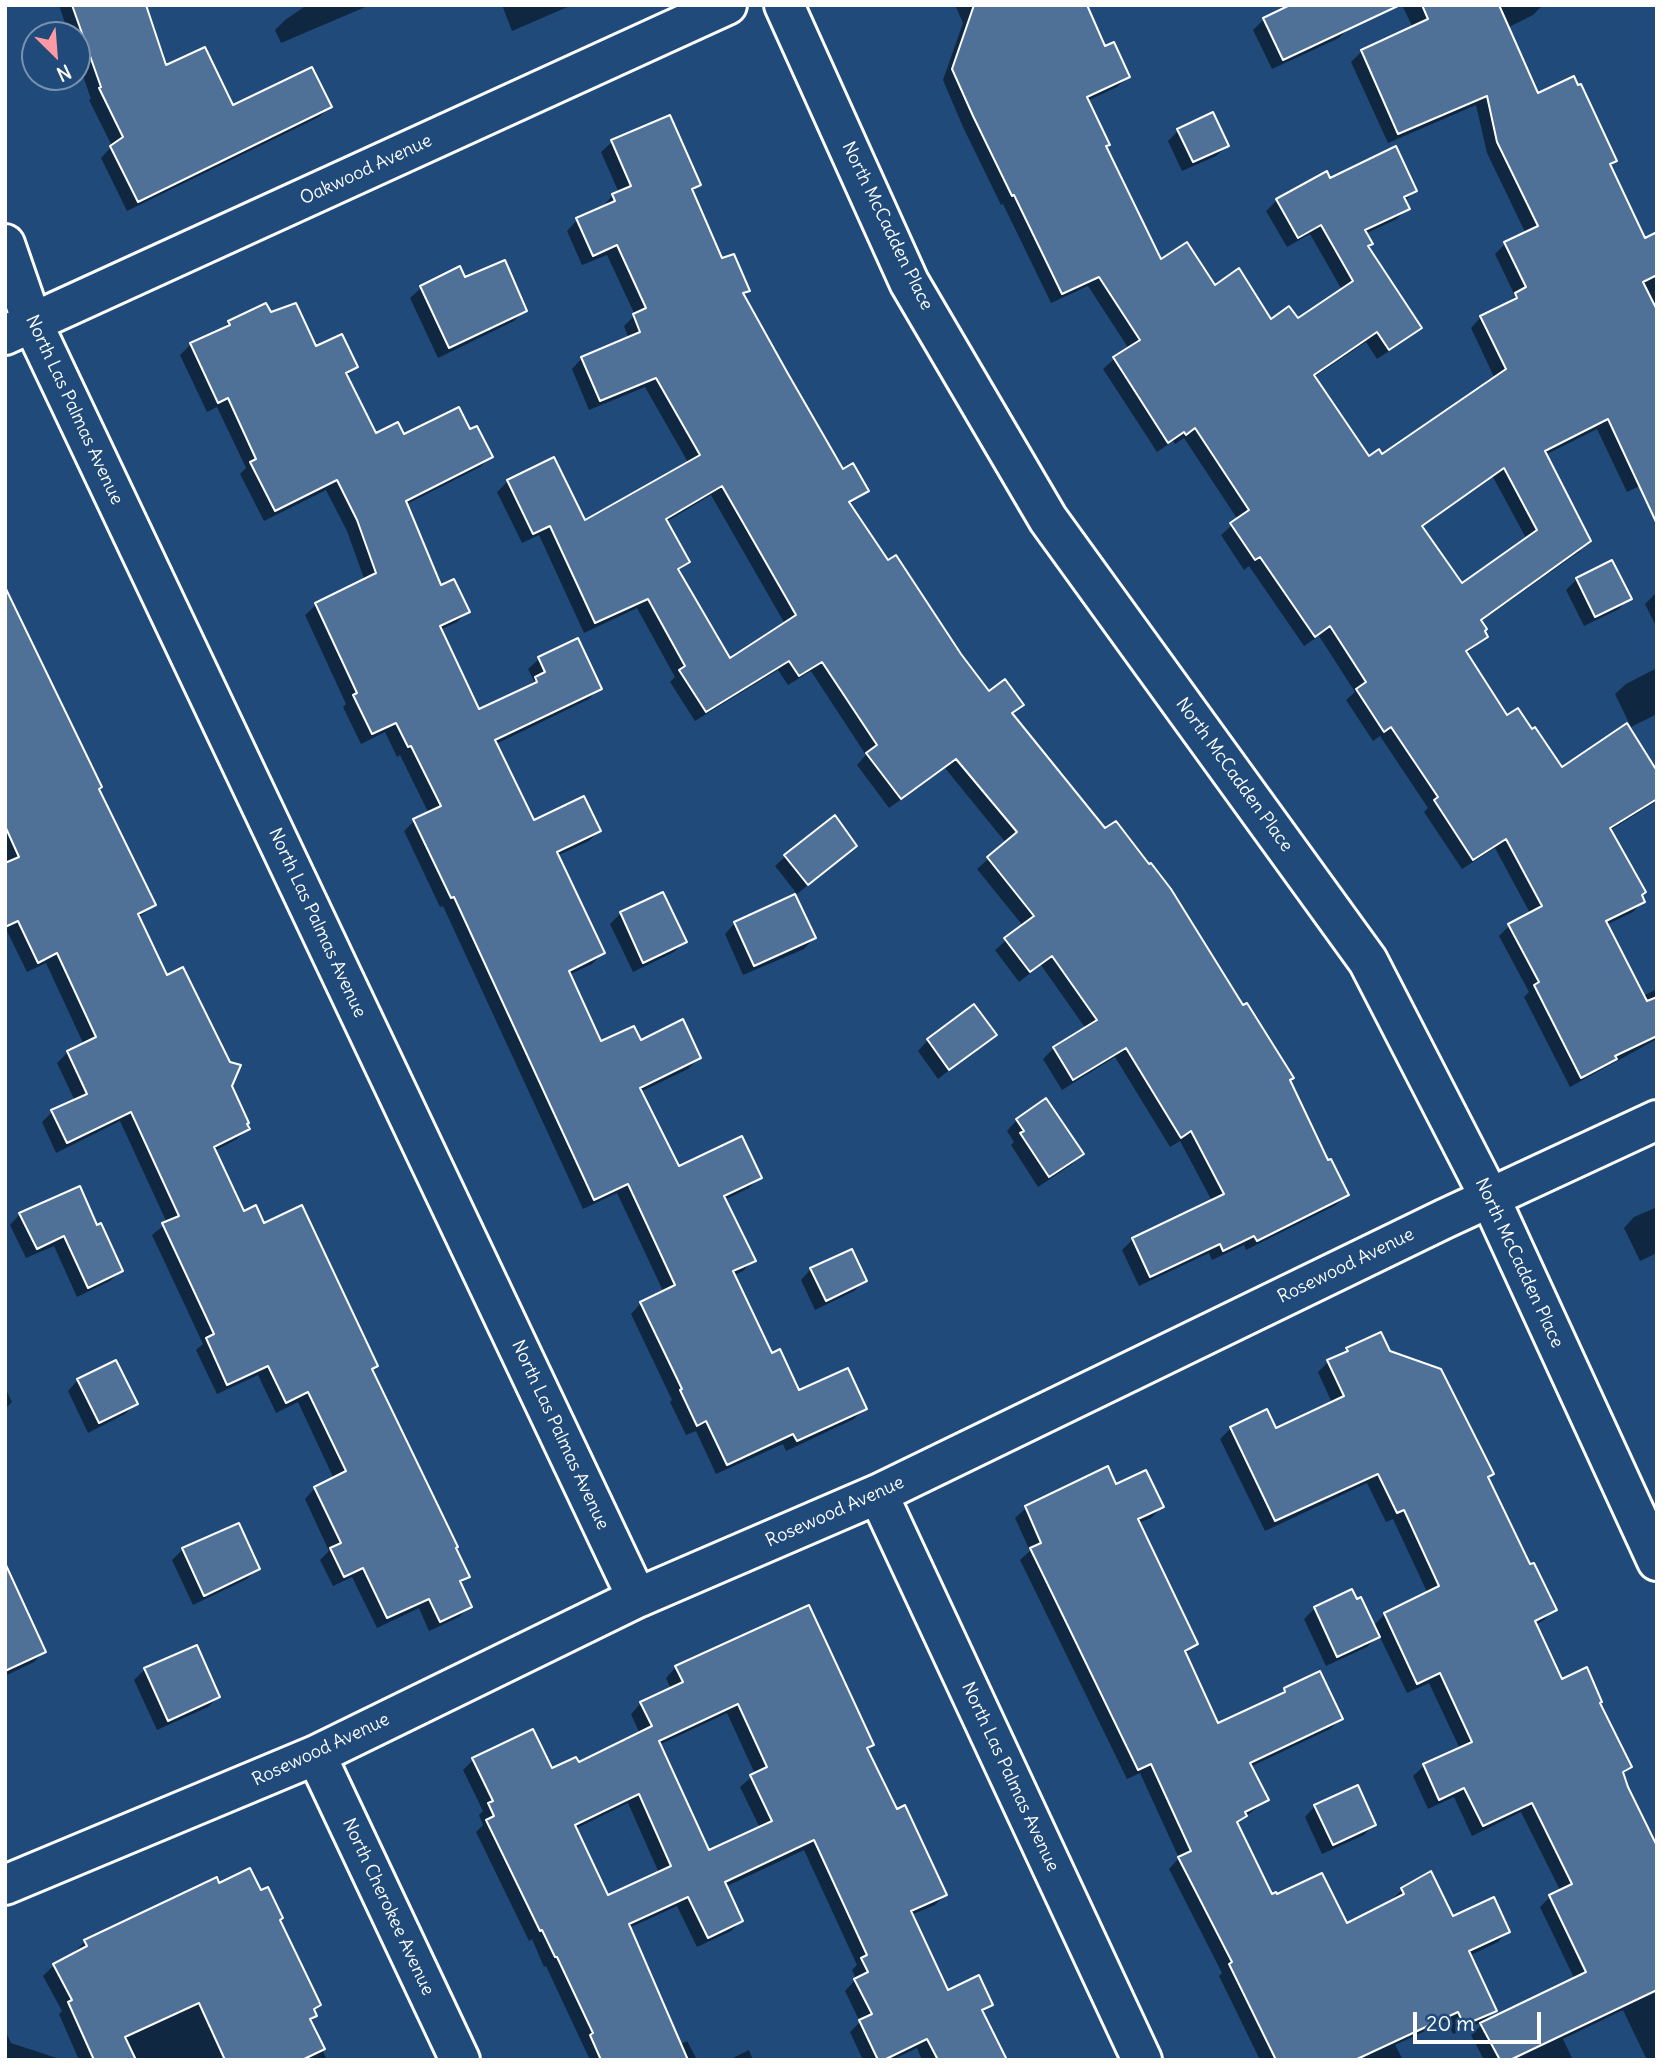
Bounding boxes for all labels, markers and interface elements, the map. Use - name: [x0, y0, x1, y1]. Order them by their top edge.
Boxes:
- north arrow: [21, 21, 91, 91]
- text: N: [53, 60, 75, 87]
- street label: Oakwood Avenue: [297, 130, 435, 210]
- street label: North McCadden Place: [837, 138, 937, 314]
- street label: North Las Palmas Avenue: [21, 312, 127, 508]
- street label: North McCadden Place: [1171, 694, 1297, 856]
- street label: North Las Palmas Avenue: [264, 825, 370, 1021]
- street label: North McCadden Place: [1470, 1175, 1568, 1351]
- street label: Rosewood Avenue: [1274, 1224, 1418, 1308]
- street label: North Las Palmas Avenue: [507, 1337, 613, 1533]
- street label: Rosewood Avenue: [763, 1472, 907, 1552]
- street label: North Las Palmas Avenue: [957, 1679, 1063, 1875]
- street label: Rosewood Avenue: [249, 1709, 393, 1791]
- street label: North Cherokee Avenue: [337, 1815, 439, 1999]
- scale bar: [1417, 1998, 1545, 2042]
- text: 20 m: [1426, 2010, 1475, 2037]

